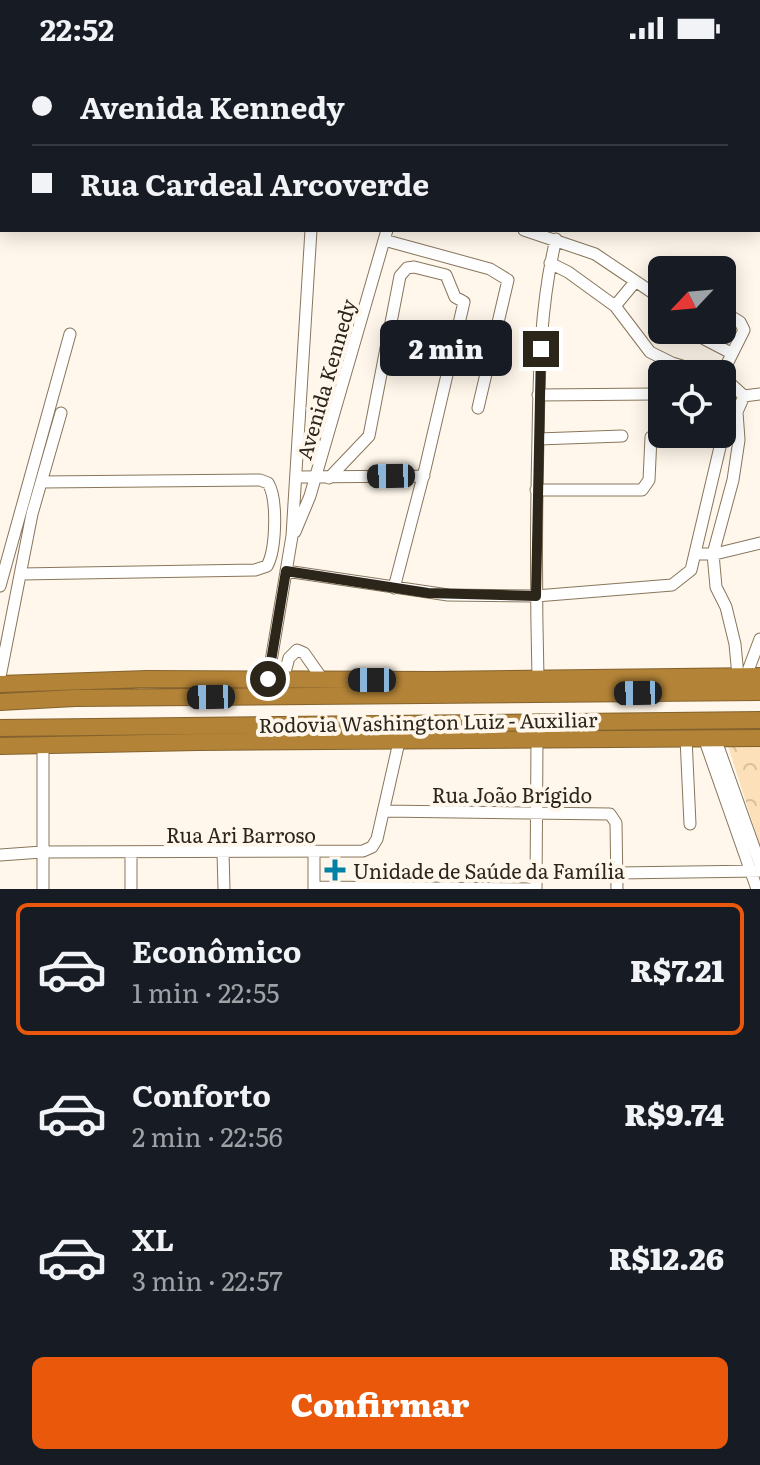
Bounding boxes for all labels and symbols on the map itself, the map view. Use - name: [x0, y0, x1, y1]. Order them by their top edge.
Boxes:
- north arrow: [648, 256, 736, 344]
- street label: Avenida Kennedy: [288, 295, 362, 463]
- callout: 2 min: [381, 321, 513, 377]
- route end: [523, 331, 559, 367]
- car: [367, 464, 415, 488]
- route start: [250, 661, 286, 697]
- car: [348, 668, 396, 692]
- car: [614, 681, 662, 705]
- car: [187, 685, 235, 709]
- street label: Rodovia Washington Luiz - Auxiliar: [258, 703, 598, 739]
- street label: Rua João Brígido: [432, 779, 592, 809]
- street label: Rua Ari Barroso: [166, 819, 316, 849]
- place label: Unidade de Saúde da Família: [353, 855, 625, 885]
- marker: Unidade de Saúde da Família: [324, 859, 346, 881]

